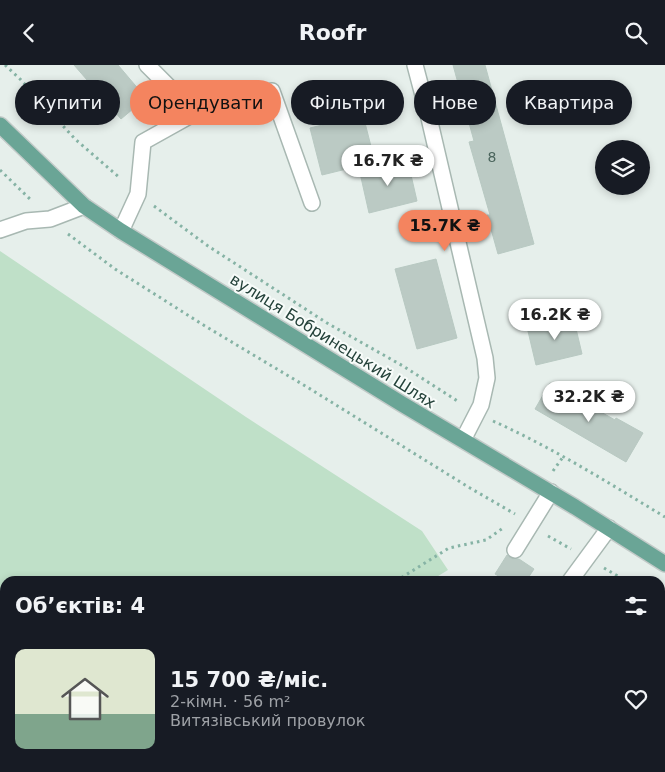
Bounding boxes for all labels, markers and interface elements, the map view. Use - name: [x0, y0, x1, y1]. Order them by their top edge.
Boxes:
- icon: back: [15, 19, 43, 47]
- icon: search: [622, 19, 650, 47]
- text: Roofr: [299, 20, 366, 45]
- chip: Купити: [15, 80, 120, 125]
- chip: Орендувати: [130, 80, 281, 125]
- chip: Фільтри: [291, 80, 404, 125]
- chip: Нове: [414, 80, 496, 125]
- chip: Квартира: [506, 80, 632, 125]
- map controls: [595, 140, 650, 195]
- button: layers: [595, 140, 650, 195]
- pin: 16.7K ₴: [342, 145, 434, 187]
- house number: 8: [488, 149, 496, 165]
- text: 16.7K ₴: [352, 151, 424, 170]
- pin: 15.7K ₴: [399, 209, 491, 252]
- text: 15.7K ₴: [409, 216, 481, 235]
- street label: вулиця Бобринецький Шлях: [227, 270, 439, 412]
- pin: 16.2K ₴: [509, 299, 601, 341]
- text: 16.2K ₴: [519, 305, 591, 324]
- pin: 32.2K ₴: [543, 381, 635, 423]
- text: 32.2K ₴: [553, 387, 625, 406]
- icon: filters: [622, 592, 650, 620]
- text: Об’єктів: 4: [15, 594, 145, 618]
- text: 15 700 ₴/міс.: [170, 668, 328, 692]
- icon: home: [55, 669, 115, 729]
- icon: heart: [622, 685, 650, 713]
- text: 2-кімн. · 56 m²: [170, 692, 290, 711]
- text: Витязівський провулок: [170, 711, 365, 730]

